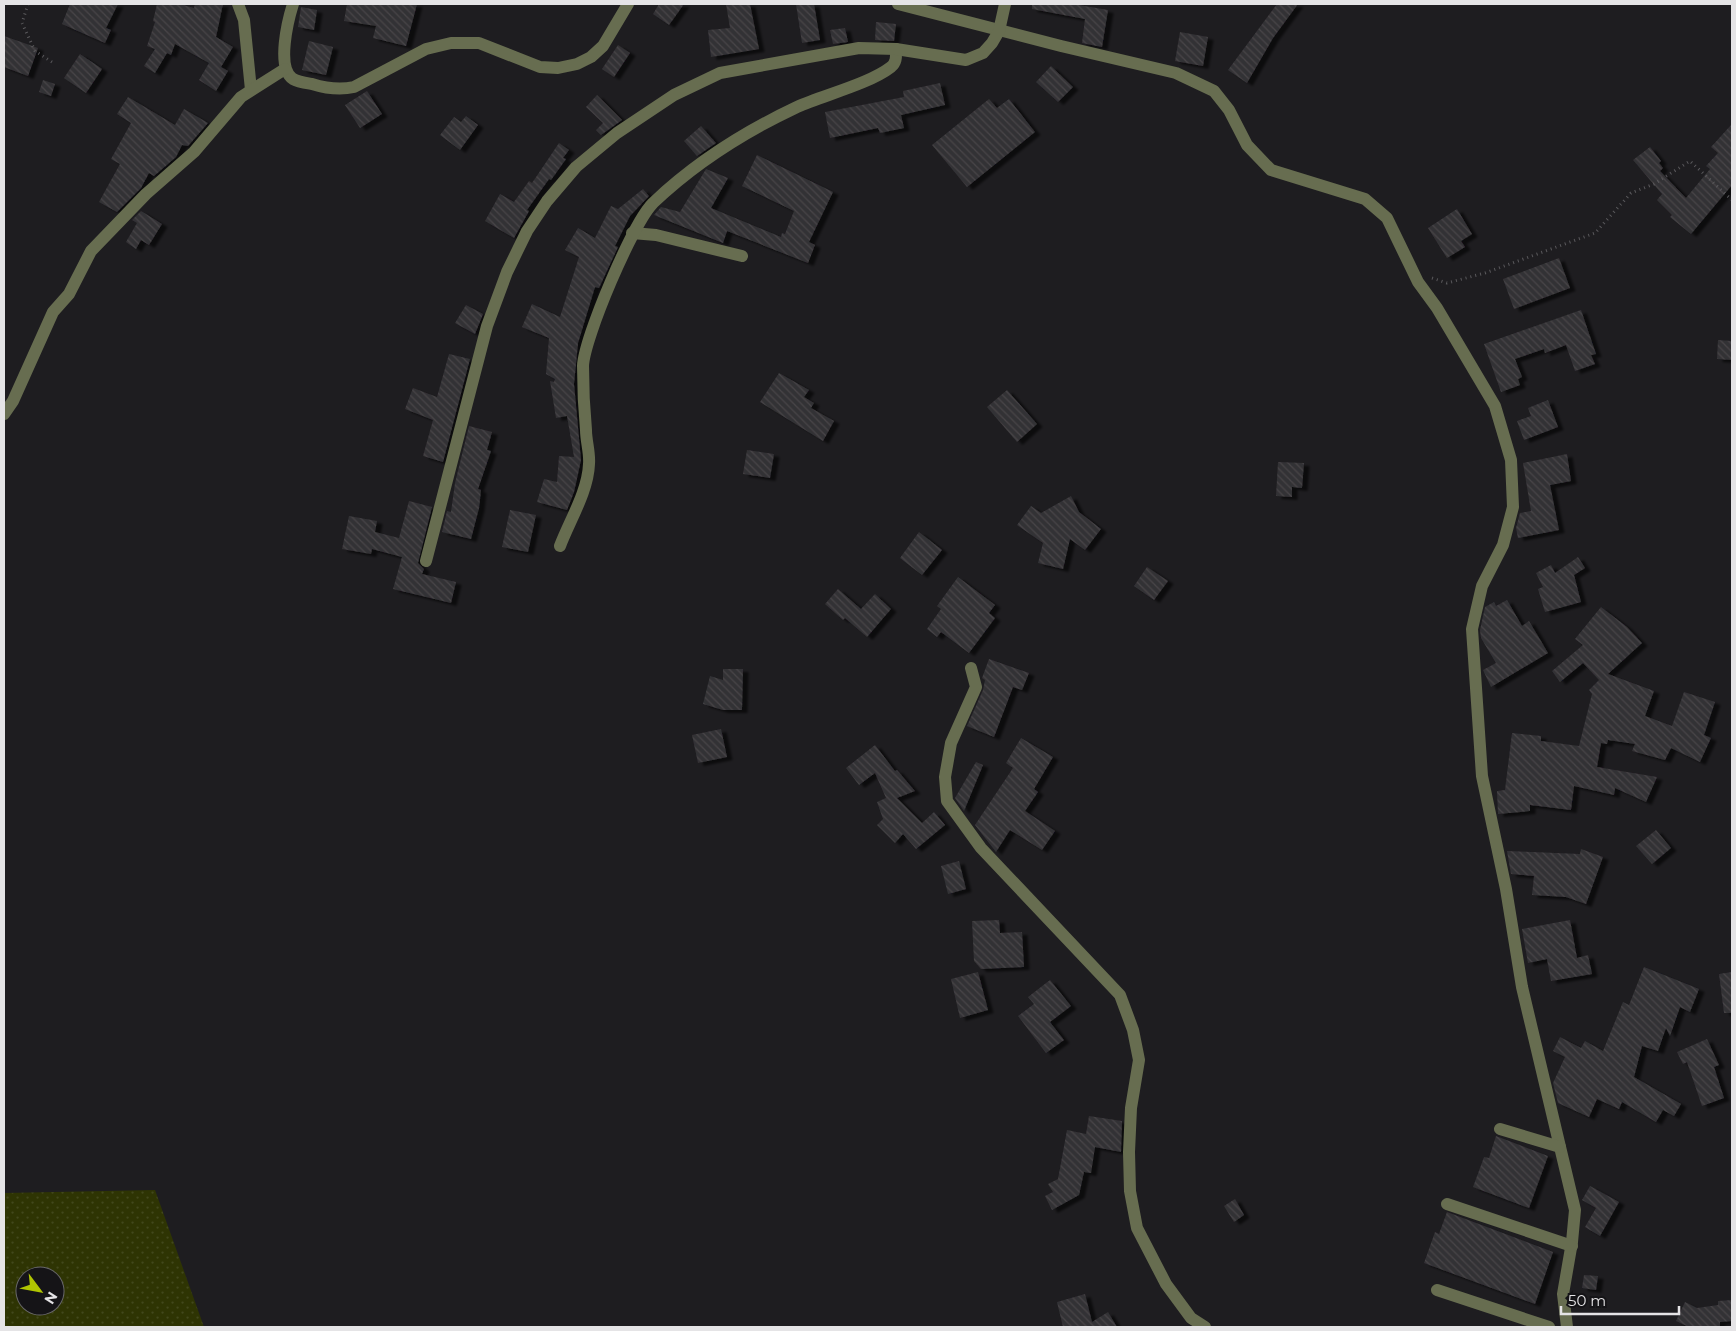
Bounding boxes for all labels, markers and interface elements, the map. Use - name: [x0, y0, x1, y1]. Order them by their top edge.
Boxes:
- north arrow: [15, 1266, 65, 1316]
- scale bar: [1561, 1284, 1678, 1316]
- text: N: [40, 1288, 62, 1307]
- text: 50 m: [1568, 1291, 1606, 1310]

